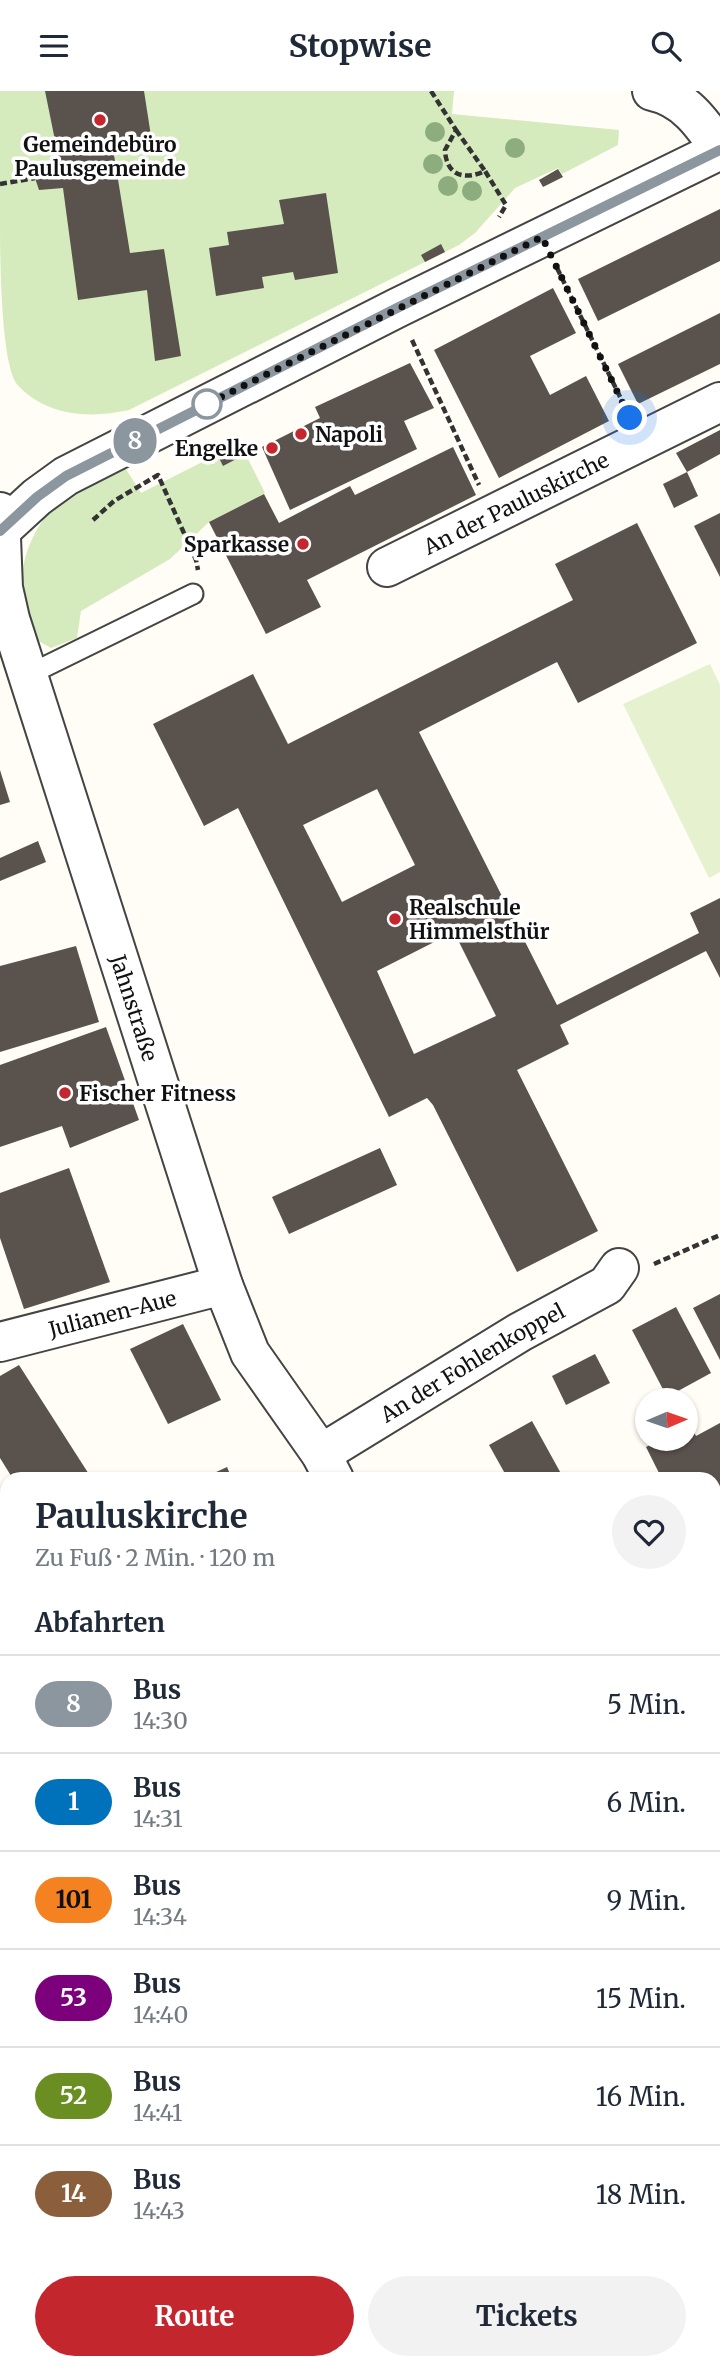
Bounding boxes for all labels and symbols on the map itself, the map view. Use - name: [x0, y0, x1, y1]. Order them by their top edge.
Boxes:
- marker: Gemeindebüro Paulusgemeinde: [92, 112, 108, 128]
- place label: Gemeindebüro Paulusgemeinde: [14, 131, 186, 182]
- unlabelled marker: [192, 389, 222, 419]
- your location: [612, 400, 647, 435]
- line badge: 8: [112, 418, 158, 464]
- place label: Napoli: [315, 421, 383, 448]
- marker: Napoli: [293, 426, 309, 442]
- place label: Engelke: [175, 435, 258, 462]
- marker: Engelke: [264, 440, 280, 456]
- street label: An der Pauluskirche: [418, 446, 613, 561]
- place label: Sparkasse: [184, 531, 289, 558]
- marker: Sparkasse: [295, 536, 311, 552]
- place label: Realschule Himmelsthür: [409, 894, 550, 945]
- marker: Realschule Himmelsthür: [387, 911, 403, 927]
- street label: Jahnstraße: [104, 950, 164, 1064]
- place label: Fischer Fitness: [79, 1080, 236, 1107]
- marker: Fischer Fitness: [57, 1085, 73, 1101]
- street label: Julianen-Aue: [45, 1284, 179, 1343]
- street label: An der Fohlenkoppel: [374, 1297, 570, 1428]
- north arrow: [635, 1388, 698, 1451]

